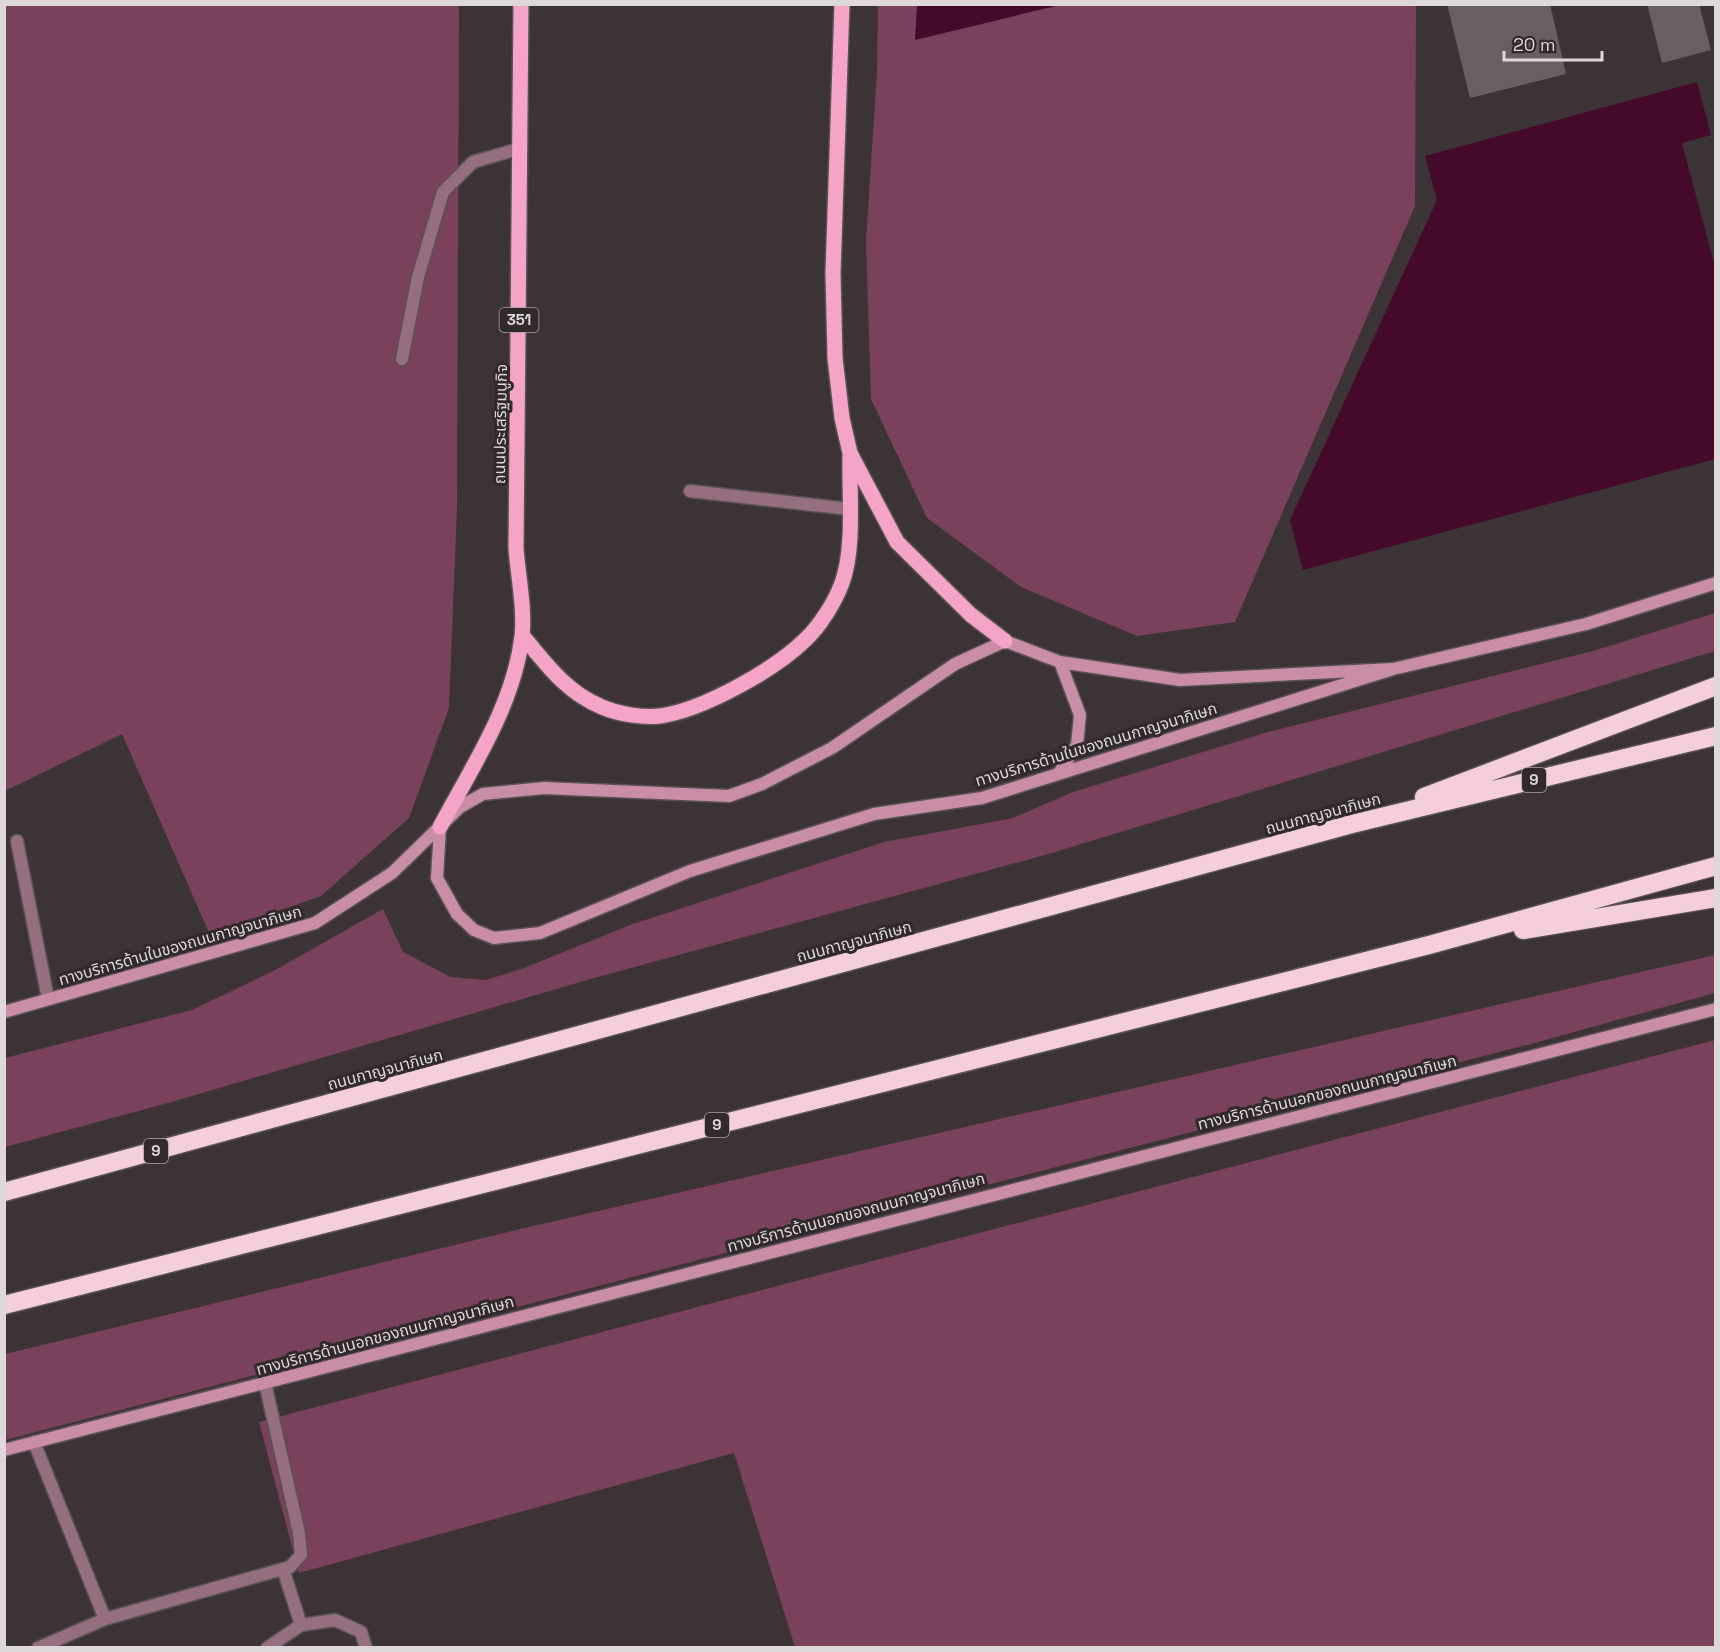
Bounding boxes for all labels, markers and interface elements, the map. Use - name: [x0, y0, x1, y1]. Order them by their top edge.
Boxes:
- scale bar: [1504, 24, 1602, 62]
- text: 20 m: [1513, 33, 1556, 56]
- road number: 351: [500, 308, 538, 332]
- street label: ถนนประเสริฐมนูกิจ: [489, 364, 512, 484]
- street label: ทางบริการด้านในของถนนกาญจนาภิเษก: [973, 698, 1220, 791]
- road number: 9: [1522, 768, 1546, 792]
- street label: ถนนกาญจนาภิเษก: [1263, 788, 1383, 839]
- street label: ทางบริการด้านในของถนนกาญจนาภิเษก: [56, 901, 304, 990]
- street label: ถนนกาญจนาภิเษก: [794, 916, 914, 967]
- street label: ถนนกาญจนาภิเษก: [325, 1044, 445, 1095]
- street label: ทางบริการด้านนอกของถนนกาญจนาภิเษก: [1195, 1050, 1459, 1135]
- road number: 9: [705, 1113, 729, 1137]
- road number: 9: [144, 1139, 168, 1163]
- street label: ทางบริการด้านนอกของถนนกาญจนาภิเษก: [725, 1168, 987, 1257]
- street label: ทางบริการด้านนอกของถนนกาญจนาภิเษก: [254, 1291, 516, 1380]

